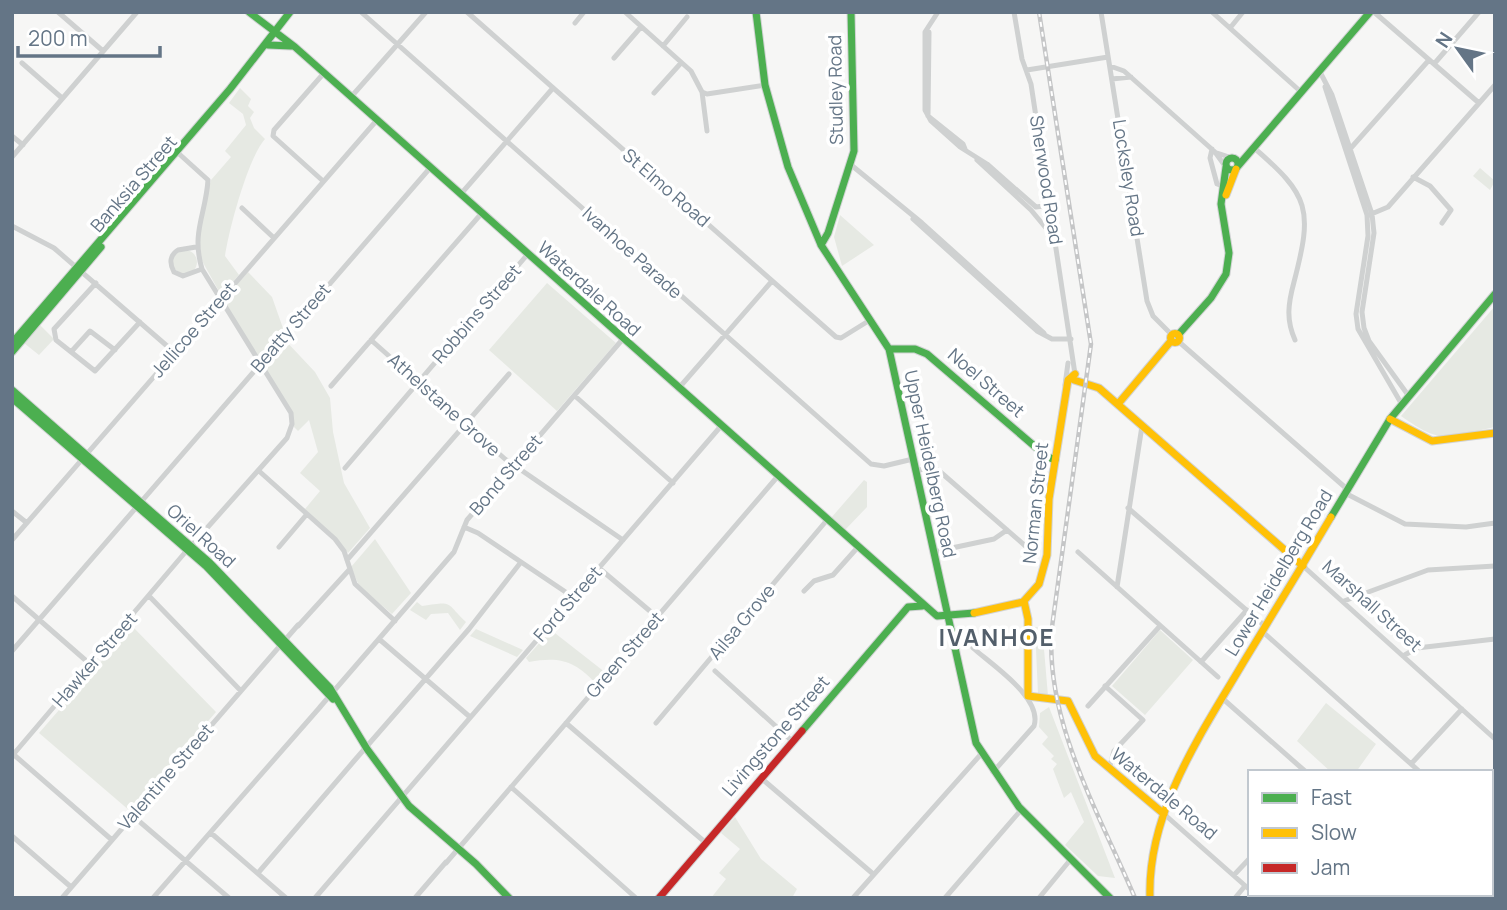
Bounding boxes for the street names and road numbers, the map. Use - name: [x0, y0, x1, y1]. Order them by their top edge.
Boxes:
- street label: Studley Road: [822, 35, 848, 145]
- street label: Sherwood Road: [1025, 114, 1069, 246]
- street label: Locksley Road: [1108, 118, 1150, 238]
- street label: Banksia Street: [85, 130, 182, 237]
- street label: St Elmo Road: [618, 143, 715, 232]
- street label: Ivanhoe Parade: [578, 201, 688, 304]
- street label: Waterdale Road: [533, 235, 647, 341]
- street label: Robbins Street: [426, 259, 526, 368]
- street label: Jellicoe Street: [145, 277, 241, 382]
- street label: Beatty Street: [245, 278, 336, 377]
- street label: Noel Street: [943, 342, 1030, 422]
- street label: Athelstane Grove: [383, 347, 506, 461]
- street label: Upper Heidelberg Road: [899, 368, 963, 560]
- street label: Bond Street: [464, 429, 547, 520]
- street label: Norman Street: [1017, 441, 1053, 565]
- street label: Lower Heidelberg Road: [1219, 485, 1337, 660]
- street label: Oriel Road: [162, 498, 241, 573]
- street label: Marshall Street: [1318, 554, 1428, 656]
- street label: Ford Street: [528, 560, 607, 646]
- street label: Ailsa Grove: [703, 579, 780, 664]
- street label: Green Street: [580, 606, 668, 703]
- street label: Hawker Street: [46, 607, 142, 712]
- street label: Livingstone Street: [716, 670, 834, 801]
- street label: Valentine Street: [112, 718, 218, 835]
- street label: Waterdale Road: [1107, 742, 1223, 845]

